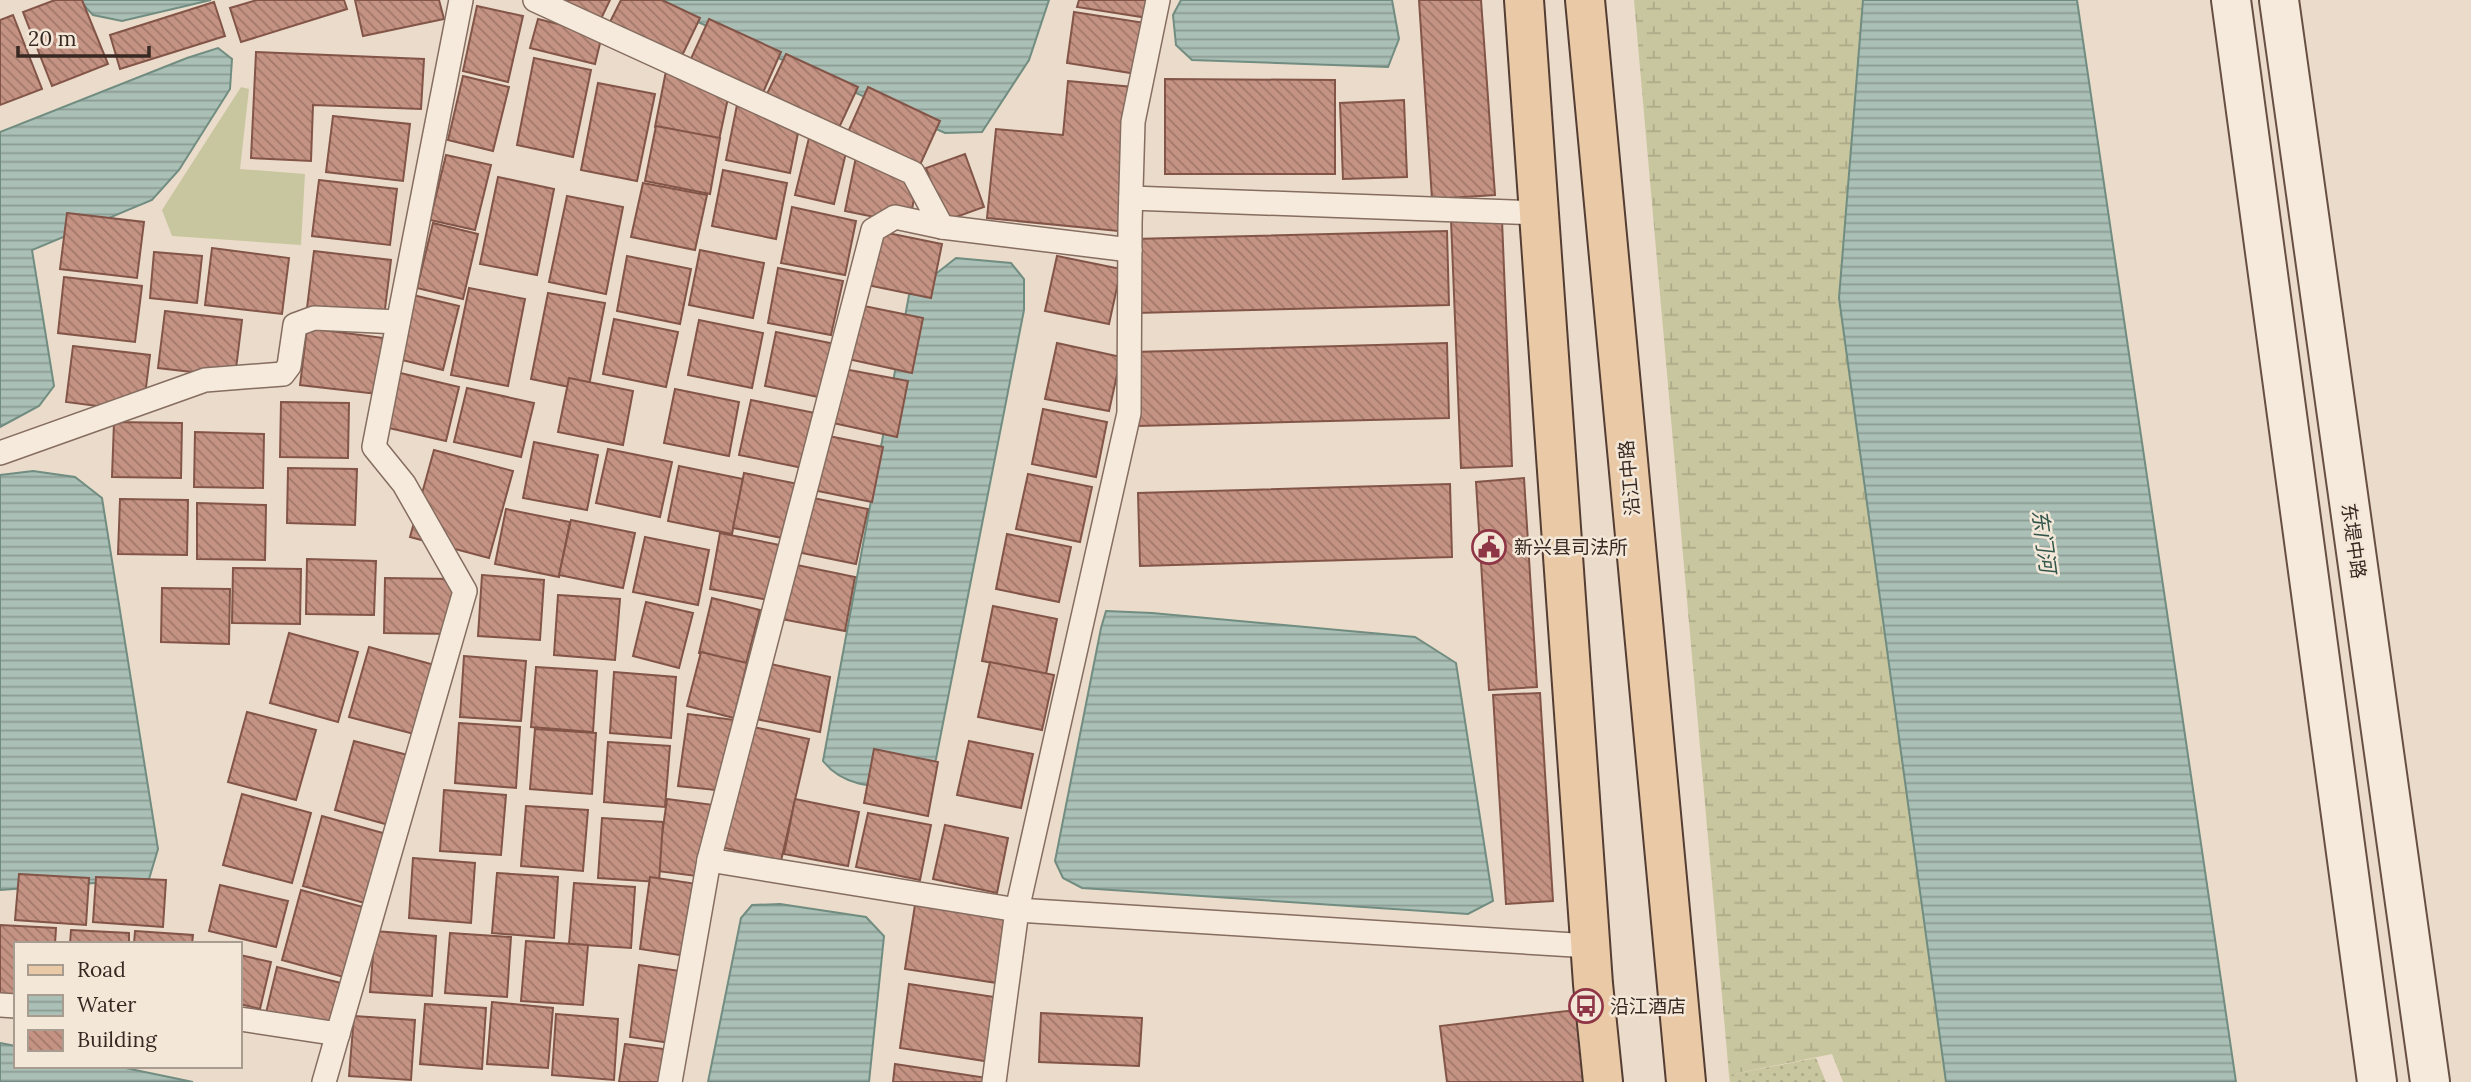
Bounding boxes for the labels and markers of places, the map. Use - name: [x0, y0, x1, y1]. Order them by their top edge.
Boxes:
- public building icon: 新兴县司法所: [1470, 528, 1508, 566]
- place label: 新兴县司法所: [1514, 535, 1628, 559]
- bus stop icon: 沿江酒店: [1567, 987, 1605, 1025]
- place label: 沿江酒店: [1610, 994, 1686, 1018]

